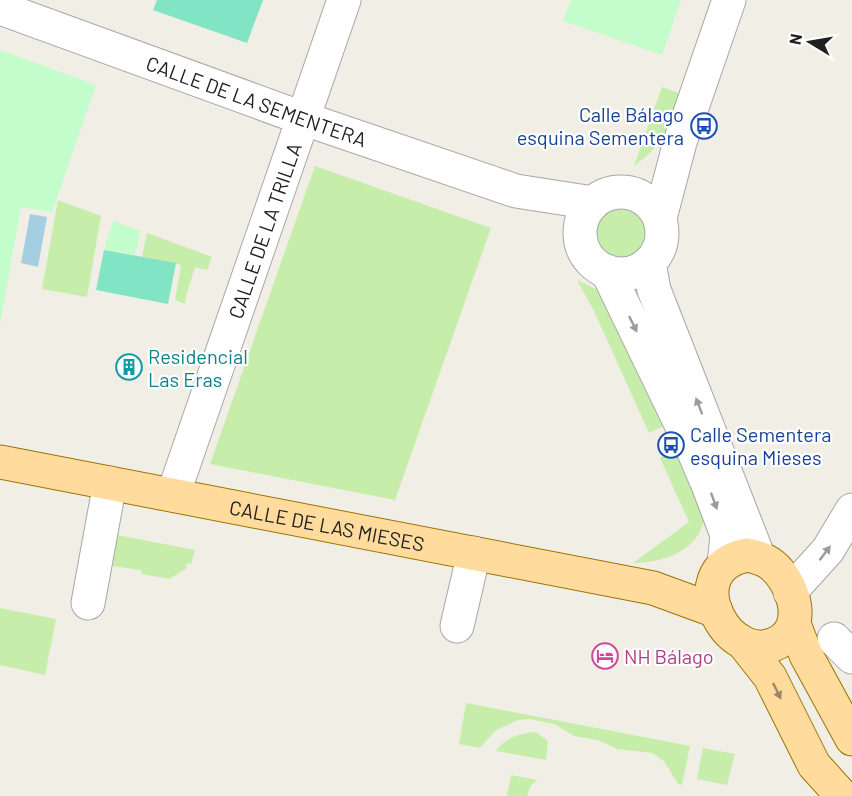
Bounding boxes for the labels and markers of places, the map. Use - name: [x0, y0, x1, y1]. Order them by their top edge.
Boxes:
- place label: Calle Bálago esquina Sementera: [517, 102, 684, 149]
- bus stop icon: Calle Bálago esquina Sementera: [689, 111, 719, 141]
- place label: Residencial Las Eras: [148, 344, 248, 391]
- building icon: Residencial Las Eras: [114, 352, 144, 382]
- place label: Calle Sementera esquina Mieses: [690, 422, 831, 469]
- bus stop icon: Calle Sementera esquina Mieses: [656, 430, 686, 460]
- hotel icon: NH Bálago: [590, 641, 620, 671]
- place label: NH Bálago: [624, 644, 714, 668]

